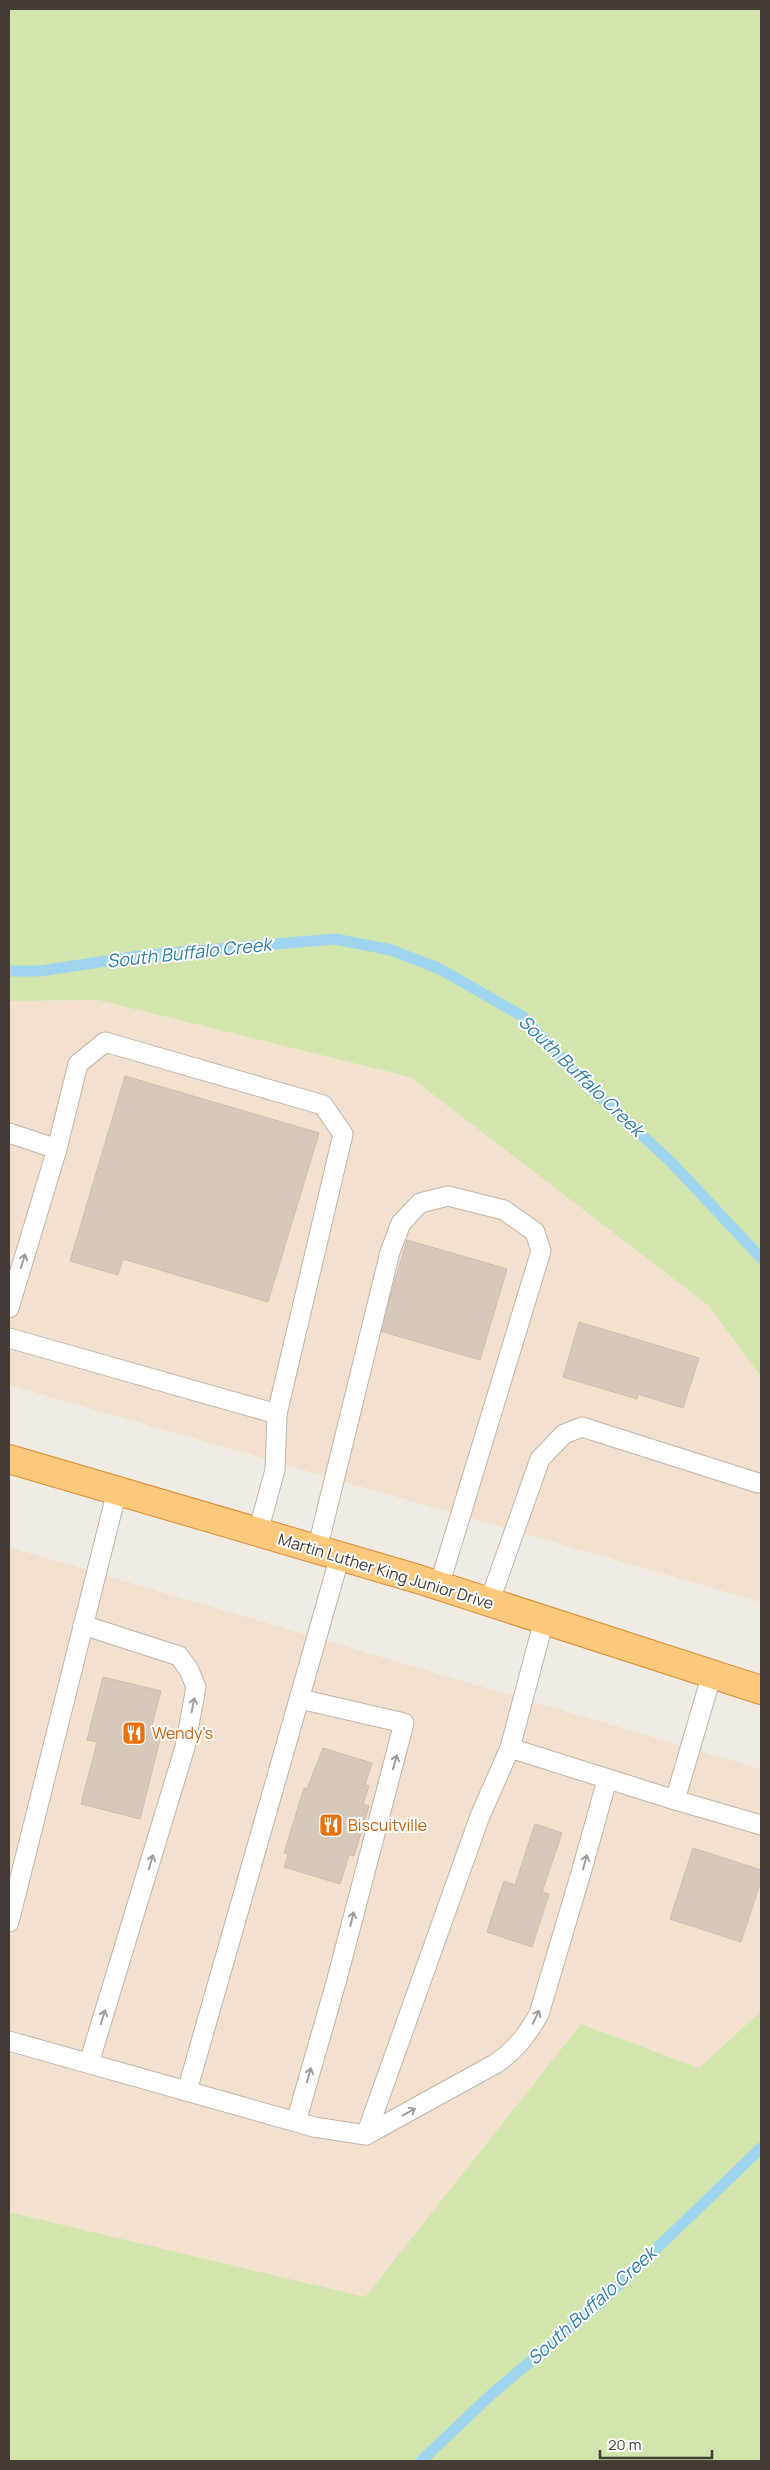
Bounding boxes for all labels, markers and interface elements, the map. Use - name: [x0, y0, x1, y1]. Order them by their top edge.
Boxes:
- water label: South Buffalo Creek: [106, 931, 275, 973]
- water label: South Buffalo Creek: [514, 1009, 652, 1143]
- one-way arrow: [18, 1254, 28, 1270]
- street label: Martin Luther King Junior Drive: [276, 1528, 496, 1614]
- one-way arrow: [188, 1697, 198, 1713]
- restaurant icon: Wendy's: [121, 1720, 147, 1746]
- place label: Wendy's: [152, 1722, 213, 1744]
- one-way arrow: [391, 1754, 400, 1770]
- restaurant icon: Biscuitville: [318, 1812, 344, 1838]
- place label: Biscuitville: [348, 1814, 427, 1836]
- one-way arrow: [147, 1854, 157, 1870]
- one-way arrow: [580, 1854, 590, 1870]
- one-way arrow: [348, 1911, 357, 1927]
- one-way arrow: [99, 2009, 109, 2025]
- one-way arrow: [532, 2010, 542, 2025]
- one-way arrow: [304, 2068, 314, 2084]
- one-way arrow: [401, 2106, 416, 2116]
- water label: South Buffalo Creek: [522, 2239, 663, 2369]
- scale bar: [600, 2428, 712, 2460]
- text: 20 m: [608, 2434, 641, 2455]

